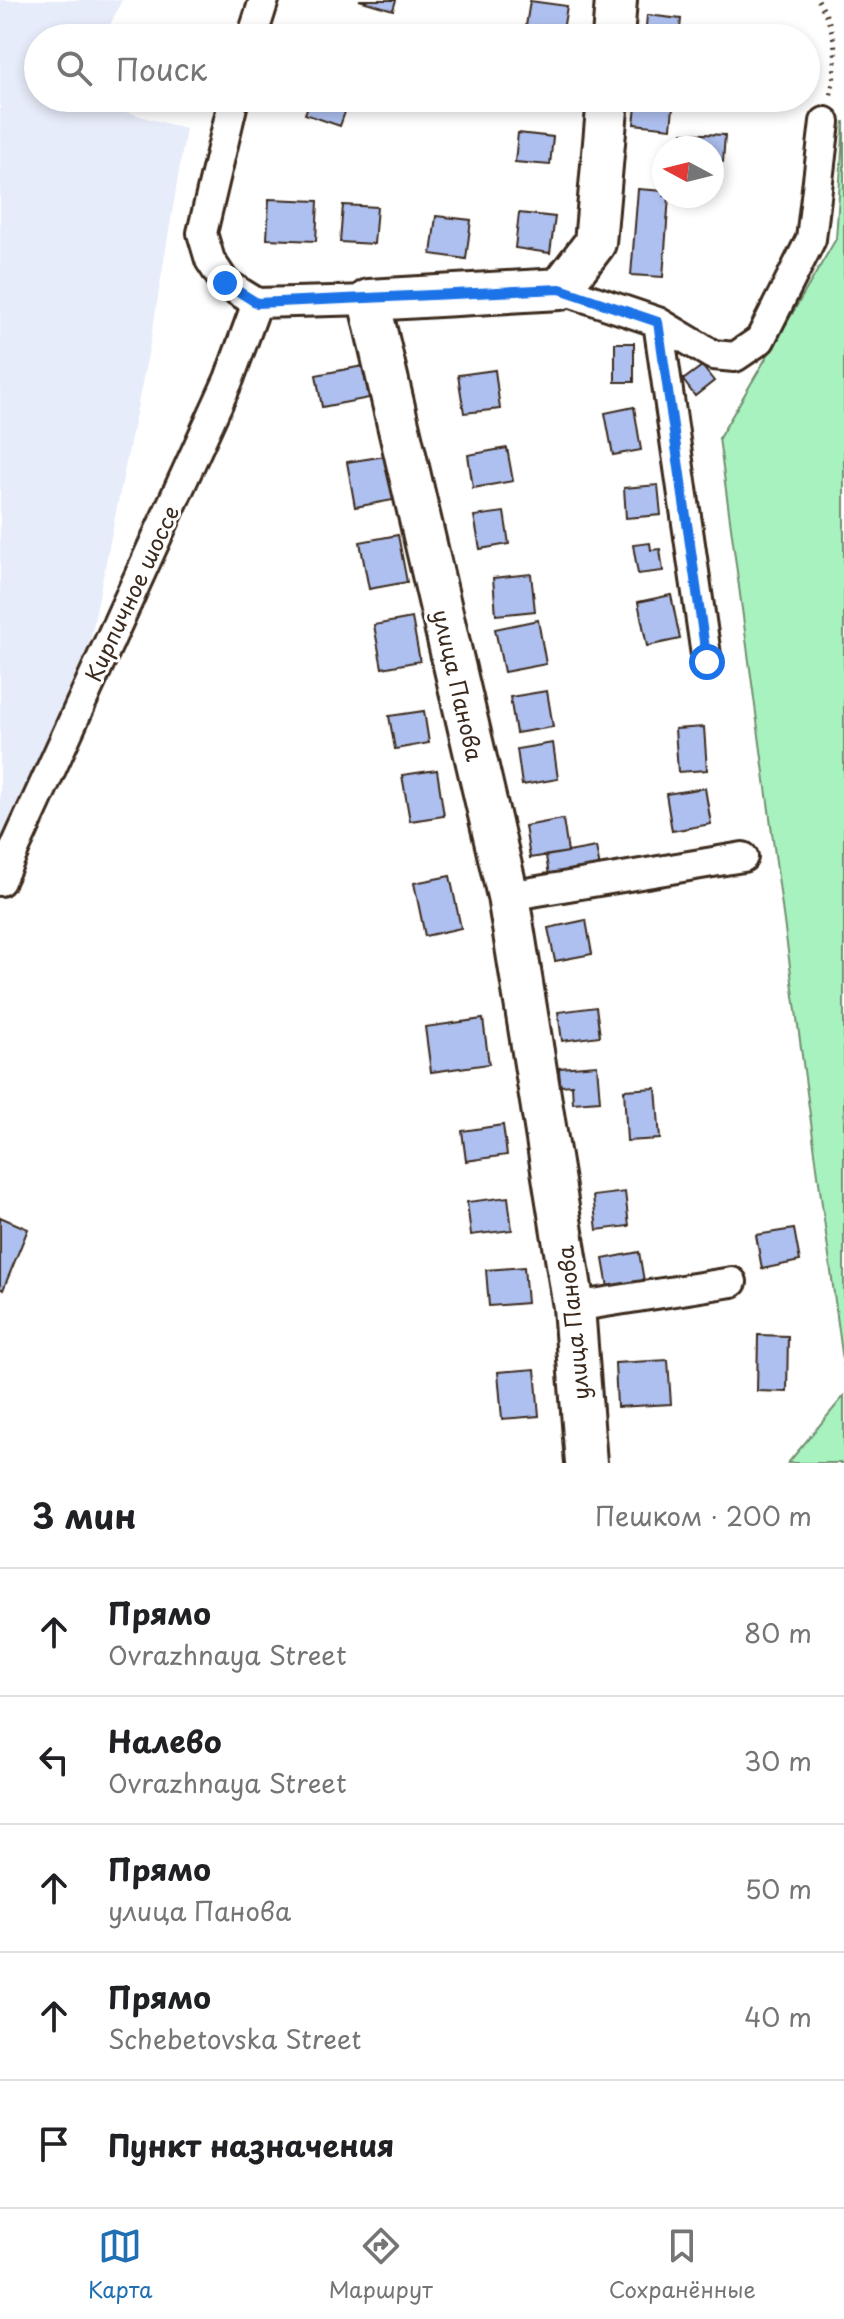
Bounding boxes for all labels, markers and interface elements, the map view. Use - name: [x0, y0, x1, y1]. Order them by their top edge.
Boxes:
- search box: [24, 24, 820, 112]
- icon: search: [52, 46, 96, 90]
- text: Поиск: [116, 46, 207, 91]
- north arrow: [652, 136, 724, 208]
- route end: [207, 265, 243, 301]
- street label: Кирпичное шоссе: [76, 499, 186, 687]
- street label: улица Панова: [425, 606, 493, 764]
- route start: [689, 644, 725, 680]
- street label: улица Панова: [547, 1244, 597, 1402]
- text: 3 мин: [32, 1489, 136, 1541]
- text: Пешком · 200 m: [595, 1496, 812, 1535]
- text: Прямо: [108, 1590, 211, 1635]
- icon: ahead: [32, 1610, 76, 1654]
- text: 80 m: [744, 1613, 812, 1652]
- text: Ovrazhnaya Street: [108, 1635, 347, 1674]
- text: Налево: [108, 1718, 222, 1763]
- icon: left: [32, 1738, 76, 1782]
- text: 30 m: [744, 1741, 812, 1780]
- text: Ovrazhnaya Street: [108, 1763, 347, 1802]
- text: Прямо: [108, 1846, 211, 1891]
- icon: ahead: [32, 1866, 76, 1910]
- text: 50 m: [745, 1869, 812, 1908]
- text: улица Панова: [108, 1891, 291, 1930]
- text: Прямо: [108, 1974, 211, 2019]
- icon: ahead: [32, 1994, 76, 2038]
- text: 40 m: [744, 1997, 812, 2036]
- text: Schebetovska Street: [108, 2019, 361, 2058]
- icon: arrive: [32, 2122, 76, 2166]
- text: Пункт назначения: [108, 2122, 394, 2167]
- tab: Карта: [88, 2224, 153, 2305]
- tab: Маршрут: [329, 2224, 433, 2305]
- tab: Сохранённые: [609, 2224, 756, 2305]

